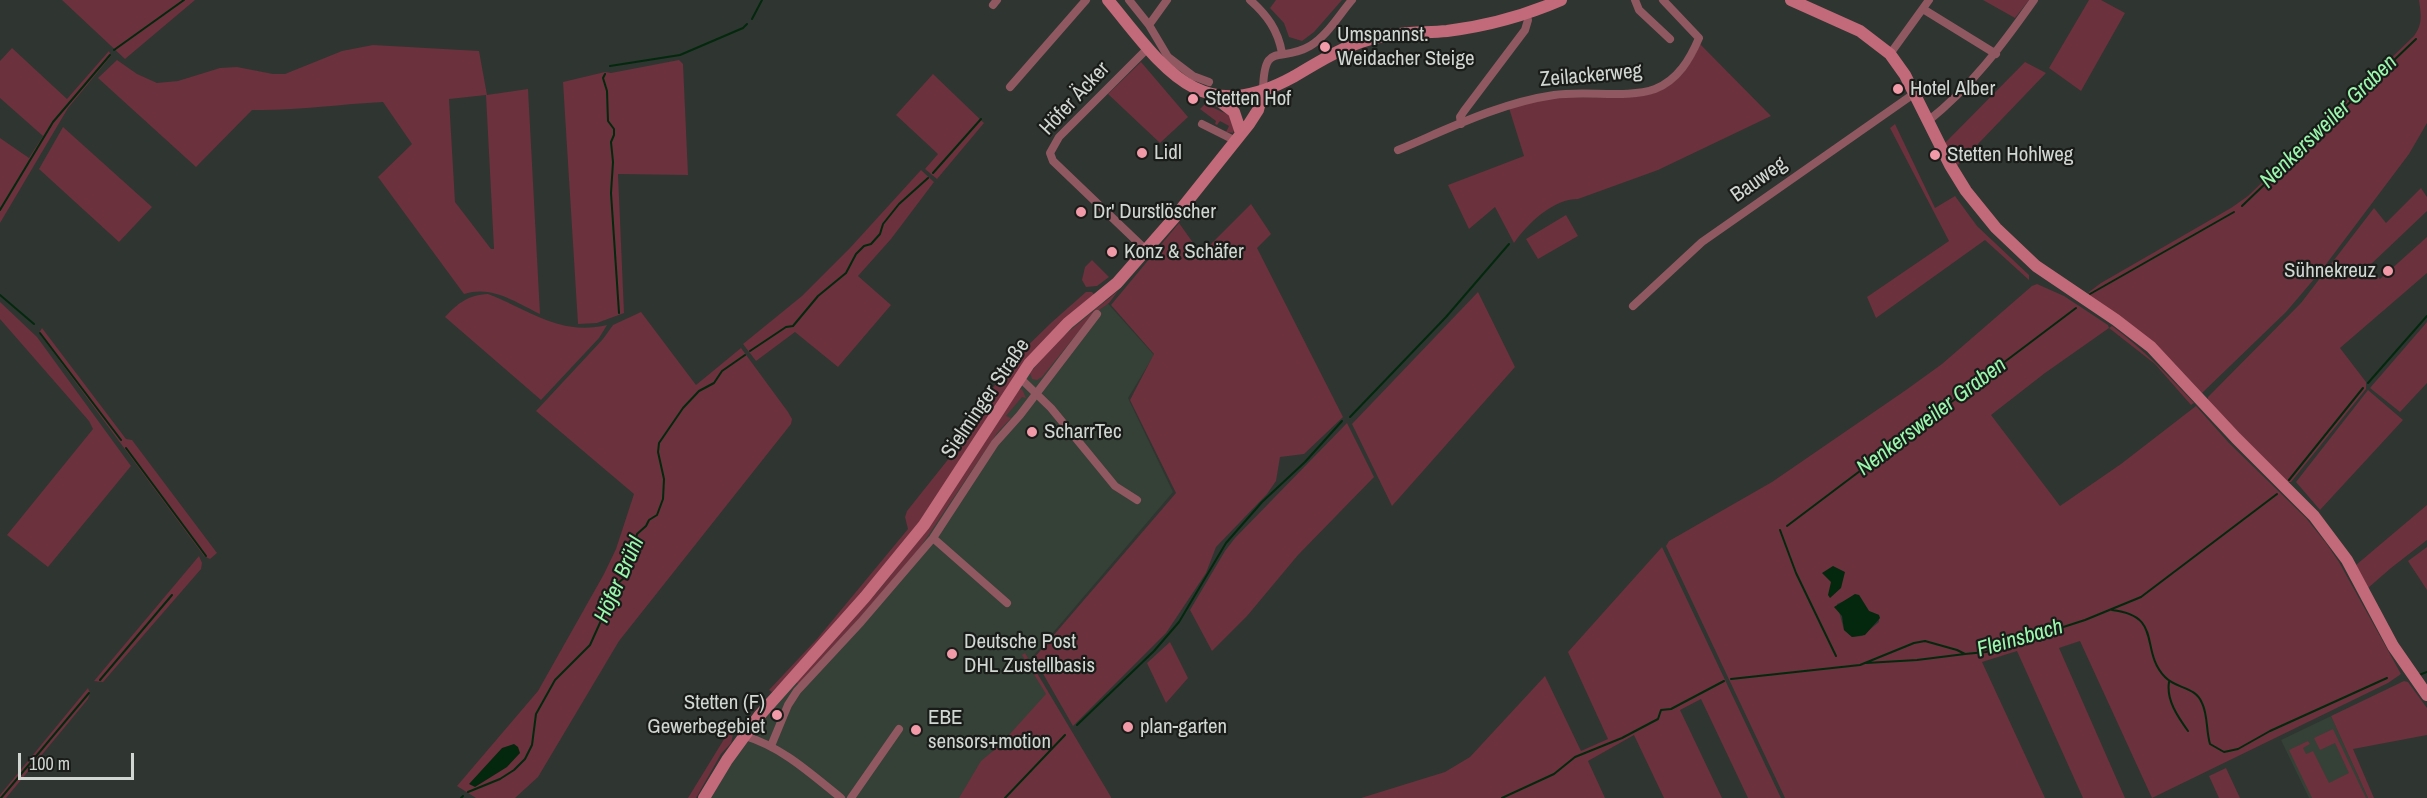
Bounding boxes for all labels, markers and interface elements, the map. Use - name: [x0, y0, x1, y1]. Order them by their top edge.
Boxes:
- place label: Umspannst. Weidacher Steige: [1337, 22, 1475, 72]
- marker: Umspannst. Weidacher Steige: [1318, 40, 1332, 54]
- water label: Nenkersweiler Graben: [2255, 50, 2403, 194]
- street label: Höfer Äcker: [1035, 57, 1115, 141]
- street label: Zeilackerweg: [1539, 59, 1643, 93]
- place label: Hotel Alber: [1910, 76, 1995, 102]
- marker: Hotel Alber: [1891, 82, 1905, 96]
- place label: Stetten Hof: [1205, 86, 1291, 112]
- marker: Stetten Hof: [1186, 92, 1200, 106]
- place label: Lidl: [1154, 140, 1182, 166]
- place label: Stetten Hohlweg: [1947, 142, 2073, 168]
- marker: Lidl: [1135, 146, 1149, 160]
- marker: Stetten Hohlweg: [1928, 148, 1942, 162]
- street label: Bauweg: [1726, 152, 1792, 208]
- place label: Dr' Durstlöscher: [1093, 199, 1216, 225]
- marker: Dr' Durstlöscher: [1074, 205, 1088, 219]
- place label: Konz & Schäfer: [1124, 239, 1244, 265]
- marker: Konz & Schäfer: [1105, 245, 1119, 259]
- place label: Sühnekreuz: [2284, 258, 2376, 284]
- marker: Sühnekreuz: [2381, 264, 2395, 278]
- street label: Sielminger Straße: [936, 334, 1036, 464]
- water label: Nenkersweiler Graben: [1852, 352, 2012, 482]
- place label: ScharrTec: [1044, 419, 1122, 445]
- marker: ScharrTec: [1025, 425, 1039, 439]
- water label: Höfer Brühl: [589, 533, 651, 627]
- water label: Fleinsbach: [1974, 614, 2066, 664]
- place label: Deutsche Post DHL Zustellbasis: [964, 629, 1095, 679]
- marker: Deutsche Post DHL Zustellbasis: [945, 647, 959, 661]
- place label: Stetten (F) Gewerbegebiet: [647, 690, 765, 740]
- place label: EBE sensors+motion: [928, 705, 1051, 755]
- marker: Stetten (F) Gewerbegebiet: [770, 708, 784, 722]
- place label: plan-garten: [1140, 714, 1227, 740]
- marker: plan-garten: [1121, 720, 1135, 734]
- marker: EBE sensors+motion: [909, 723, 923, 737]
- scale bar: [21, 741, 136, 779]
- text: 100 m: [29, 751, 70, 776]

